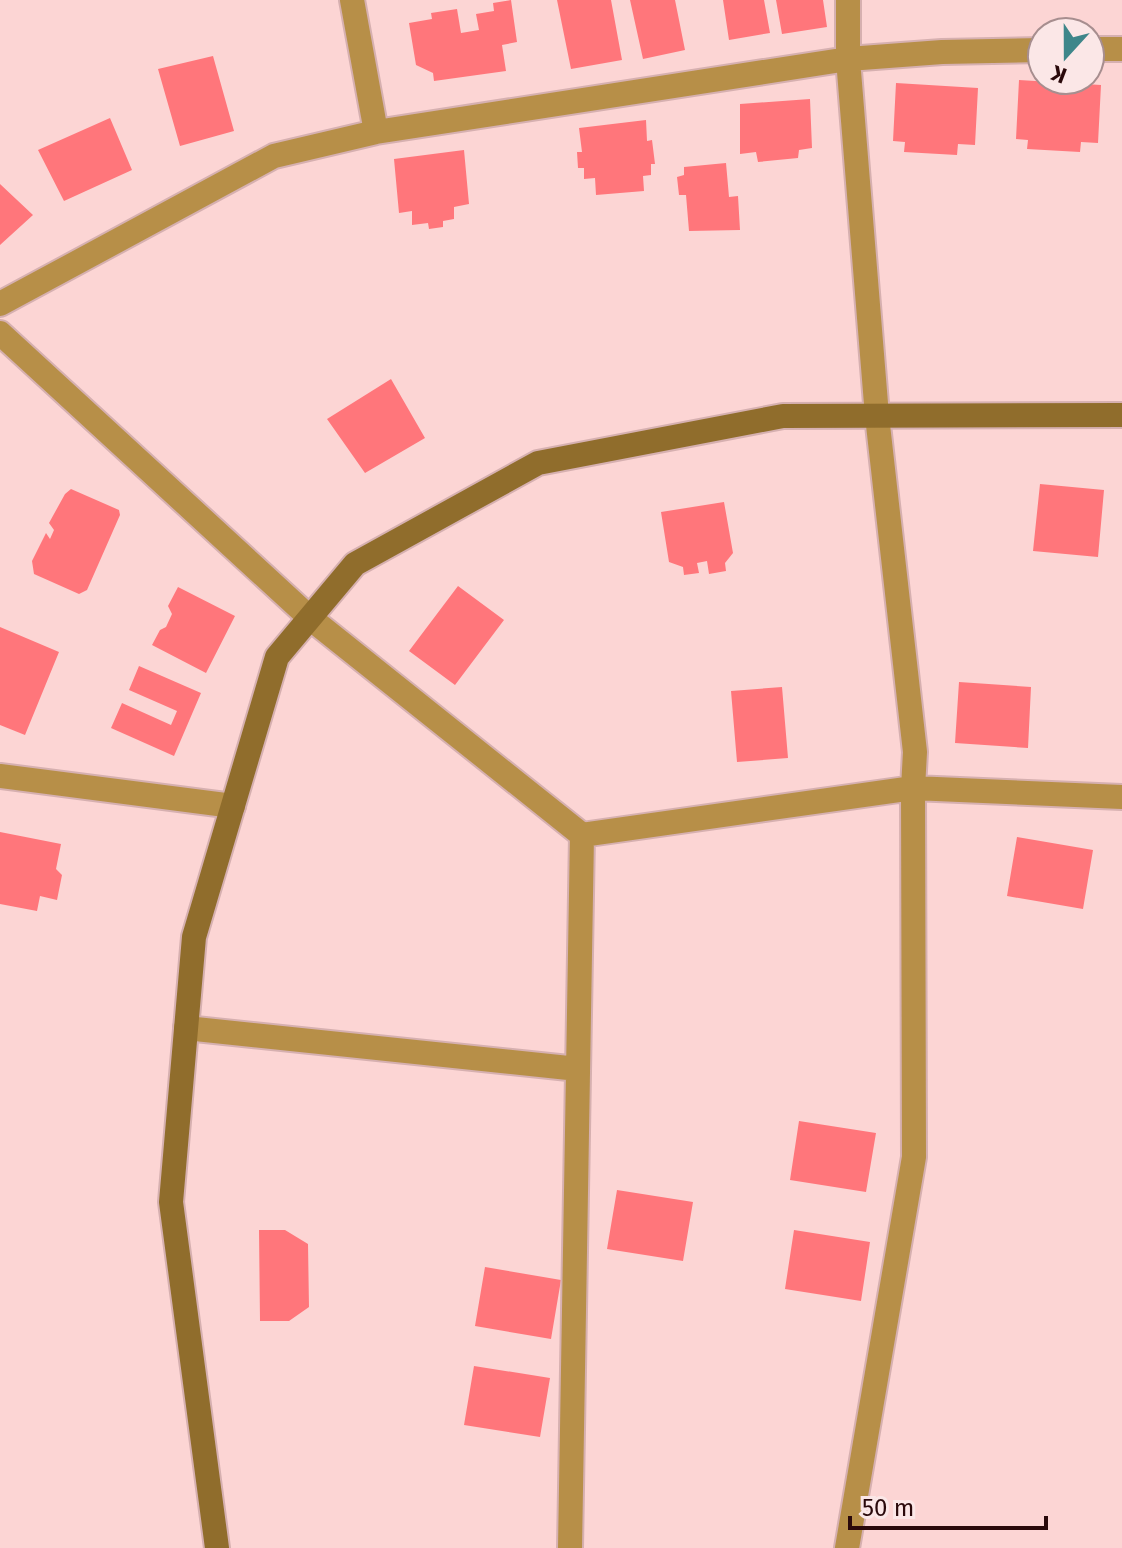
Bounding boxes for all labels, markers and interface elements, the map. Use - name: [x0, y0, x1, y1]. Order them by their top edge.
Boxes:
- north arrow: [1026, 16, 1106, 96]
- text: K: [1047, 59, 1070, 89]
- scale bar: [850, 1480, 1046, 1530]
- text: 50 m: [862, 1494, 914, 1522]

